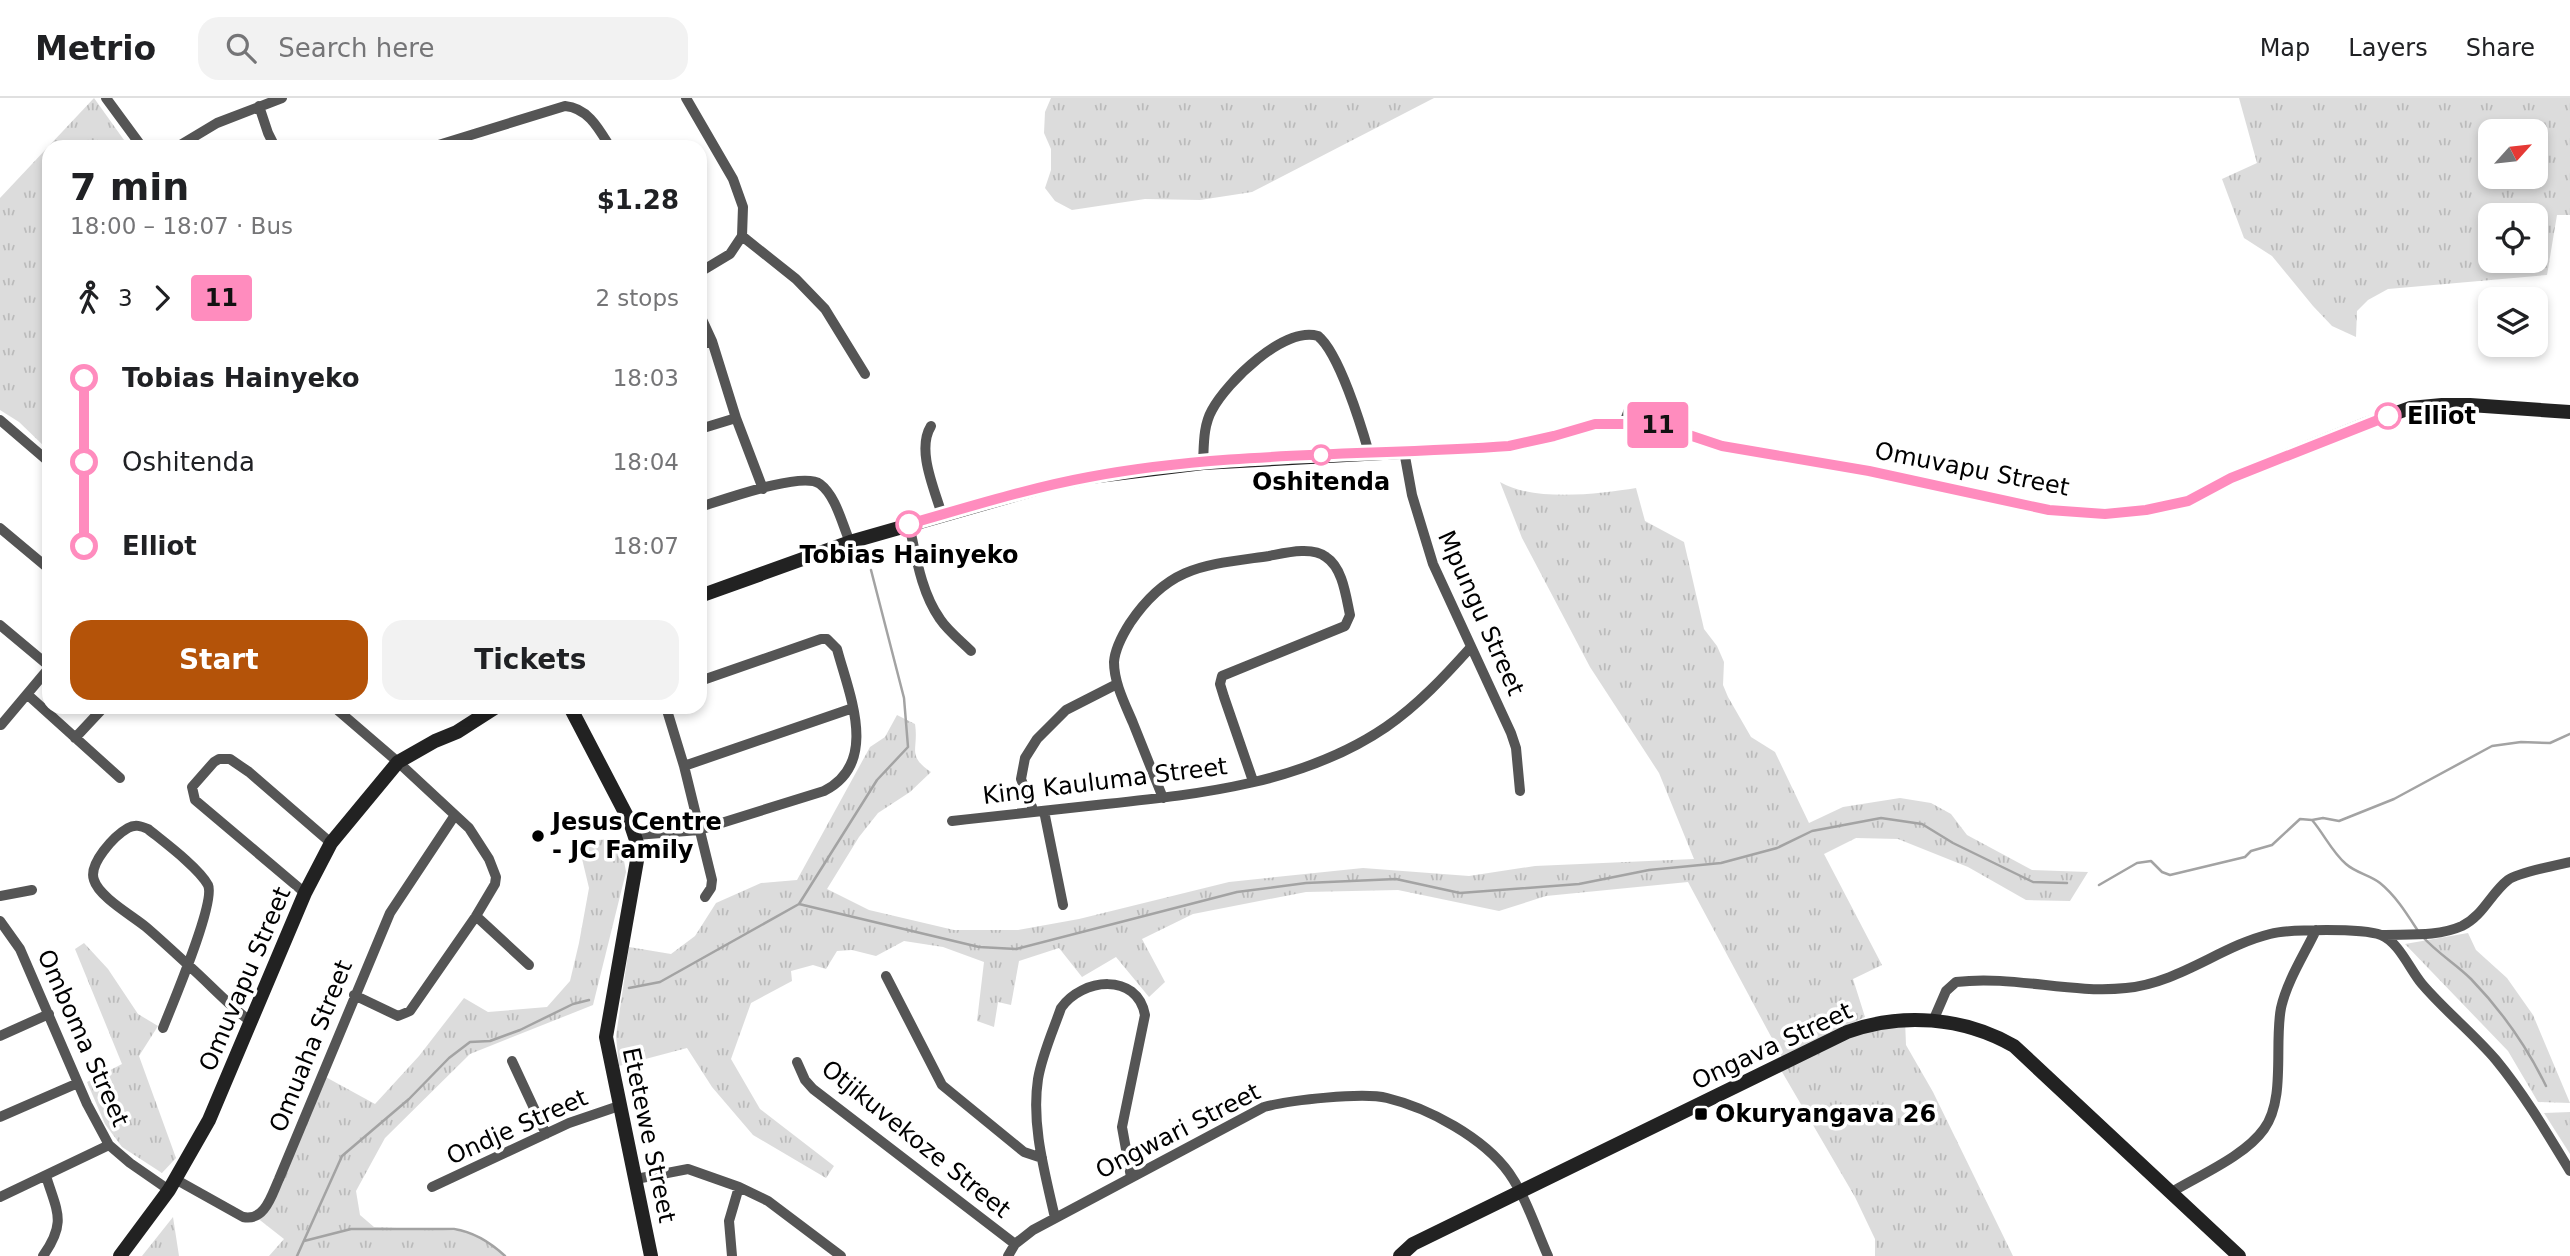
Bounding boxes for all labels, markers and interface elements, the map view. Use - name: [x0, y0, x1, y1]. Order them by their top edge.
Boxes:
- search box: [198, 17, 688, 80]
- text: Metrio: [35, 29, 156, 68]
- icon: search: [222, 29, 260, 67]
- text: Search here: [278, 33, 434, 63]
- text: Map: [2260, 34, 2310, 62]
- text: Layers: [2348, 34, 2428, 62]
- text: Share: [2466, 34, 2535, 62]
- north arrow: [2478, 119, 2548, 189]
- map controls: [2478, 119, 2548, 357]
- text: 7 min: [70, 165, 189, 209]
- text: $1.28: [597, 185, 679, 215]
- button: locate: [2478, 203, 2548, 273]
- text: 18:00 – 18:07 · Bus: [70, 213, 293, 239]
- icon: walk: [70, 279, 108, 317]
- icon: forward: [143, 279, 181, 317]
- text: 11: [205, 284, 238, 312]
- text: 3: [118, 285, 133, 311]
- text: 2 stops: [595, 285, 679, 311]
- button: layers: [2478, 287, 2548, 357]
- text: Tobias Hainyeko: [122, 363, 360, 393]
- text: 18:03: [613, 365, 679, 391]
- line badge: 11: [1626, 402, 1690, 448]
- place label: Elliot: [2407, 402, 2476, 430]
- marker: Elliot: [2375, 403, 2401, 429]
- text: 11: [1641, 411, 1675, 439]
- street label: Omuvapu Street: [1872, 436, 2072, 502]
- marker: Oshitenda: [1311, 445, 1331, 465]
- text: Oshitenda: [122, 447, 255, 477]
- text: 18:04: [613, 449, 679, 475]
- place label: Oshitenda: [1252, 468, 1390, 496]
- marker: Tobias Hainyeko: [896, 511, 922, 537]
- street label: Mpungu Street: [1432, 526, 1530, 700]
- text: Elliot: [122, 531, 197, 561]
- text: 18:07: [613, 533, 679, 559]
- place label: Tobias Hainyeko: [799, 541, 1019, 569]
- button: Start: [70, 620, 368, 700]
- button: Tickets: [382, 620, 679, 700]
- street label: King Kauluma Street: [981, 752, 1229, 810]
- place label: Jesus Centre - JC Family: [550, 808, 722, 864]
- marker: Jesus Centre - JC Family: [530, 828, 546, 844]
- street label: Omuvapu Street: [194, 883, 296, 1075]
- street label: Omboma Street: [31, 945, 135, 1131]
- street label: Omuaha Street: [264, 956, 358, 1136]
- street label: Ongava Street: [1687, 997, 1857, 1095]
- street label: Etetewe Street: [617, 1045, 681, 1225]
- street label: Otjikuvekoze Street: [816, 1054, 1016, 1224]
- street label: Ongwari Street: [1091, 1077, 1265, 1185]
- street label: Ondje Street: [442, 1083, 592, 1171]
- place label: Okuryangava 26: [1715, 1100, 1936, 1128]
- marker: Okuryangava 26: [1693, 1106, 1709, 1122]

